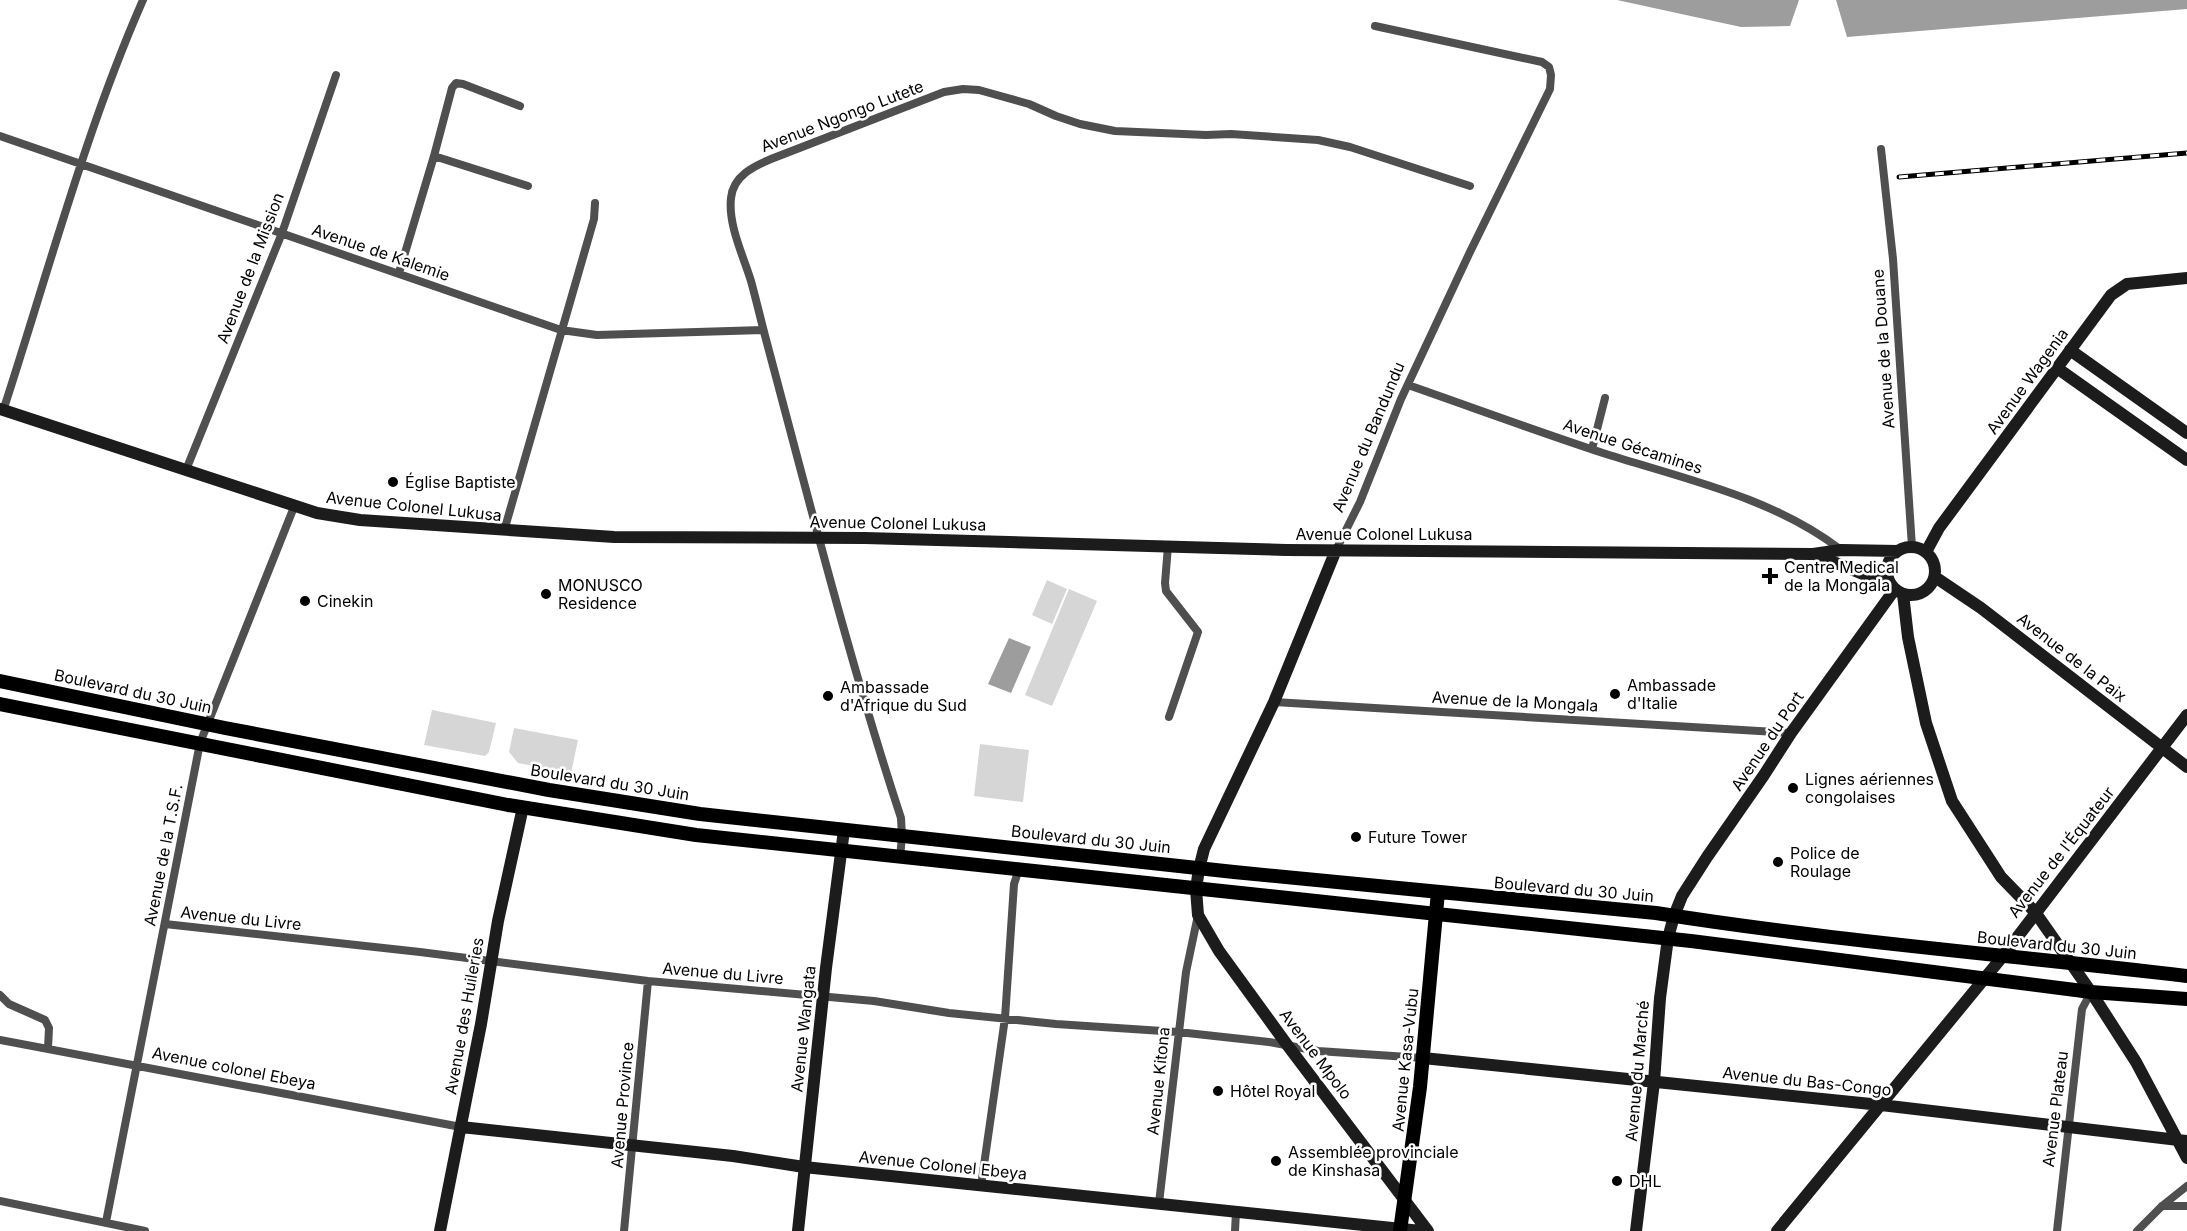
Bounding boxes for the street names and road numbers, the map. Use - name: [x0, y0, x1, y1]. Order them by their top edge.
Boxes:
- street label: Avenue Ngongo Lutete: [758, 76, 926, 156]
- street label: Avenue de la Mission: [212, 190, 288, 346]
- street label: Avenue de Kalemie: [309, 219, 453, 285]
- street label: Avenue de la Douane: [1867, 268, 1899, 430]
- street label: Avenue Wagenia: [1982, 324, 2072, 438]
- street label: Avenue du Bandundu: [1327, 359, 1409, 515]
- street label: Avenue Gécamines: [1561, 414, 1705, 478]
- street label: Avenue Colonel Lukusa: [325, 487, 503, 525]
- street label: Avenue Colonel Lukusa: [809, 511, 987, 535]
- street label: Avenue Colonel Lukusa: [1296, 524, 1472, 544]
- street label: Avenue de la Paix: [2013, 608, 2131, 706]
- street label: Boulevard du 30 Juin: [52, 665, 214, 717]
- street label: Avenue de la Mongala: [1431, 687, 1599, 715]
- street label: Avenue du Port: [1726, 687, 1808, 795]
- street label: Boulevard du 30 Juin: [529, 760, 691, 804]
- street label: Avenue de la T.S.F.: [139, 782, 187, 928]
- street label: Avenue de l'Équateur: [2004, 783, 2118, 921]
- street label: Boulevard du 30 Juin: [1010, 821, 1172, 857]
- street label: Boulevard du 30 Juin: [1493, 872, 1655, 906]
- street label: Avenue du Livre: [180, 902, 302, 934]
- street label: Boulevard du 30 Juin: [1976, 927, 2138, 963]
- street label: Avenue des Huileries: [440, 936, 488, 1096]
- street label: Avenue du Livre: [662, 958, 784, 988]
- street label: Avenue Wangata: [786, 965, 820, 1093]
- street label: Avenue Kasa-Vubu: [1388, 987, 1422, 1133]
- street label: Avenue du Marché: [1621, 1000, 1653, 1142]
- street label: Avenue Mpolo: [1276, 1005, 1356, 1103]
- street label: Avenue Kitona: [1142, 1026, 1174, 1136]
- street label: Avenue Province: [607, 1041, 637, 1169]
- street label: Avenue colonel Ebeya: [150, 1042, 318, 1094]
- street label: Avenue Plateau: [2038, 1050, 2072, 1168]
- street label: Avenue du Bas-Congo: [1721, 1062, 1893, 1100]
- street label: Avenue Colonel Ebeya: [858, 1146, 1028, 1184]

